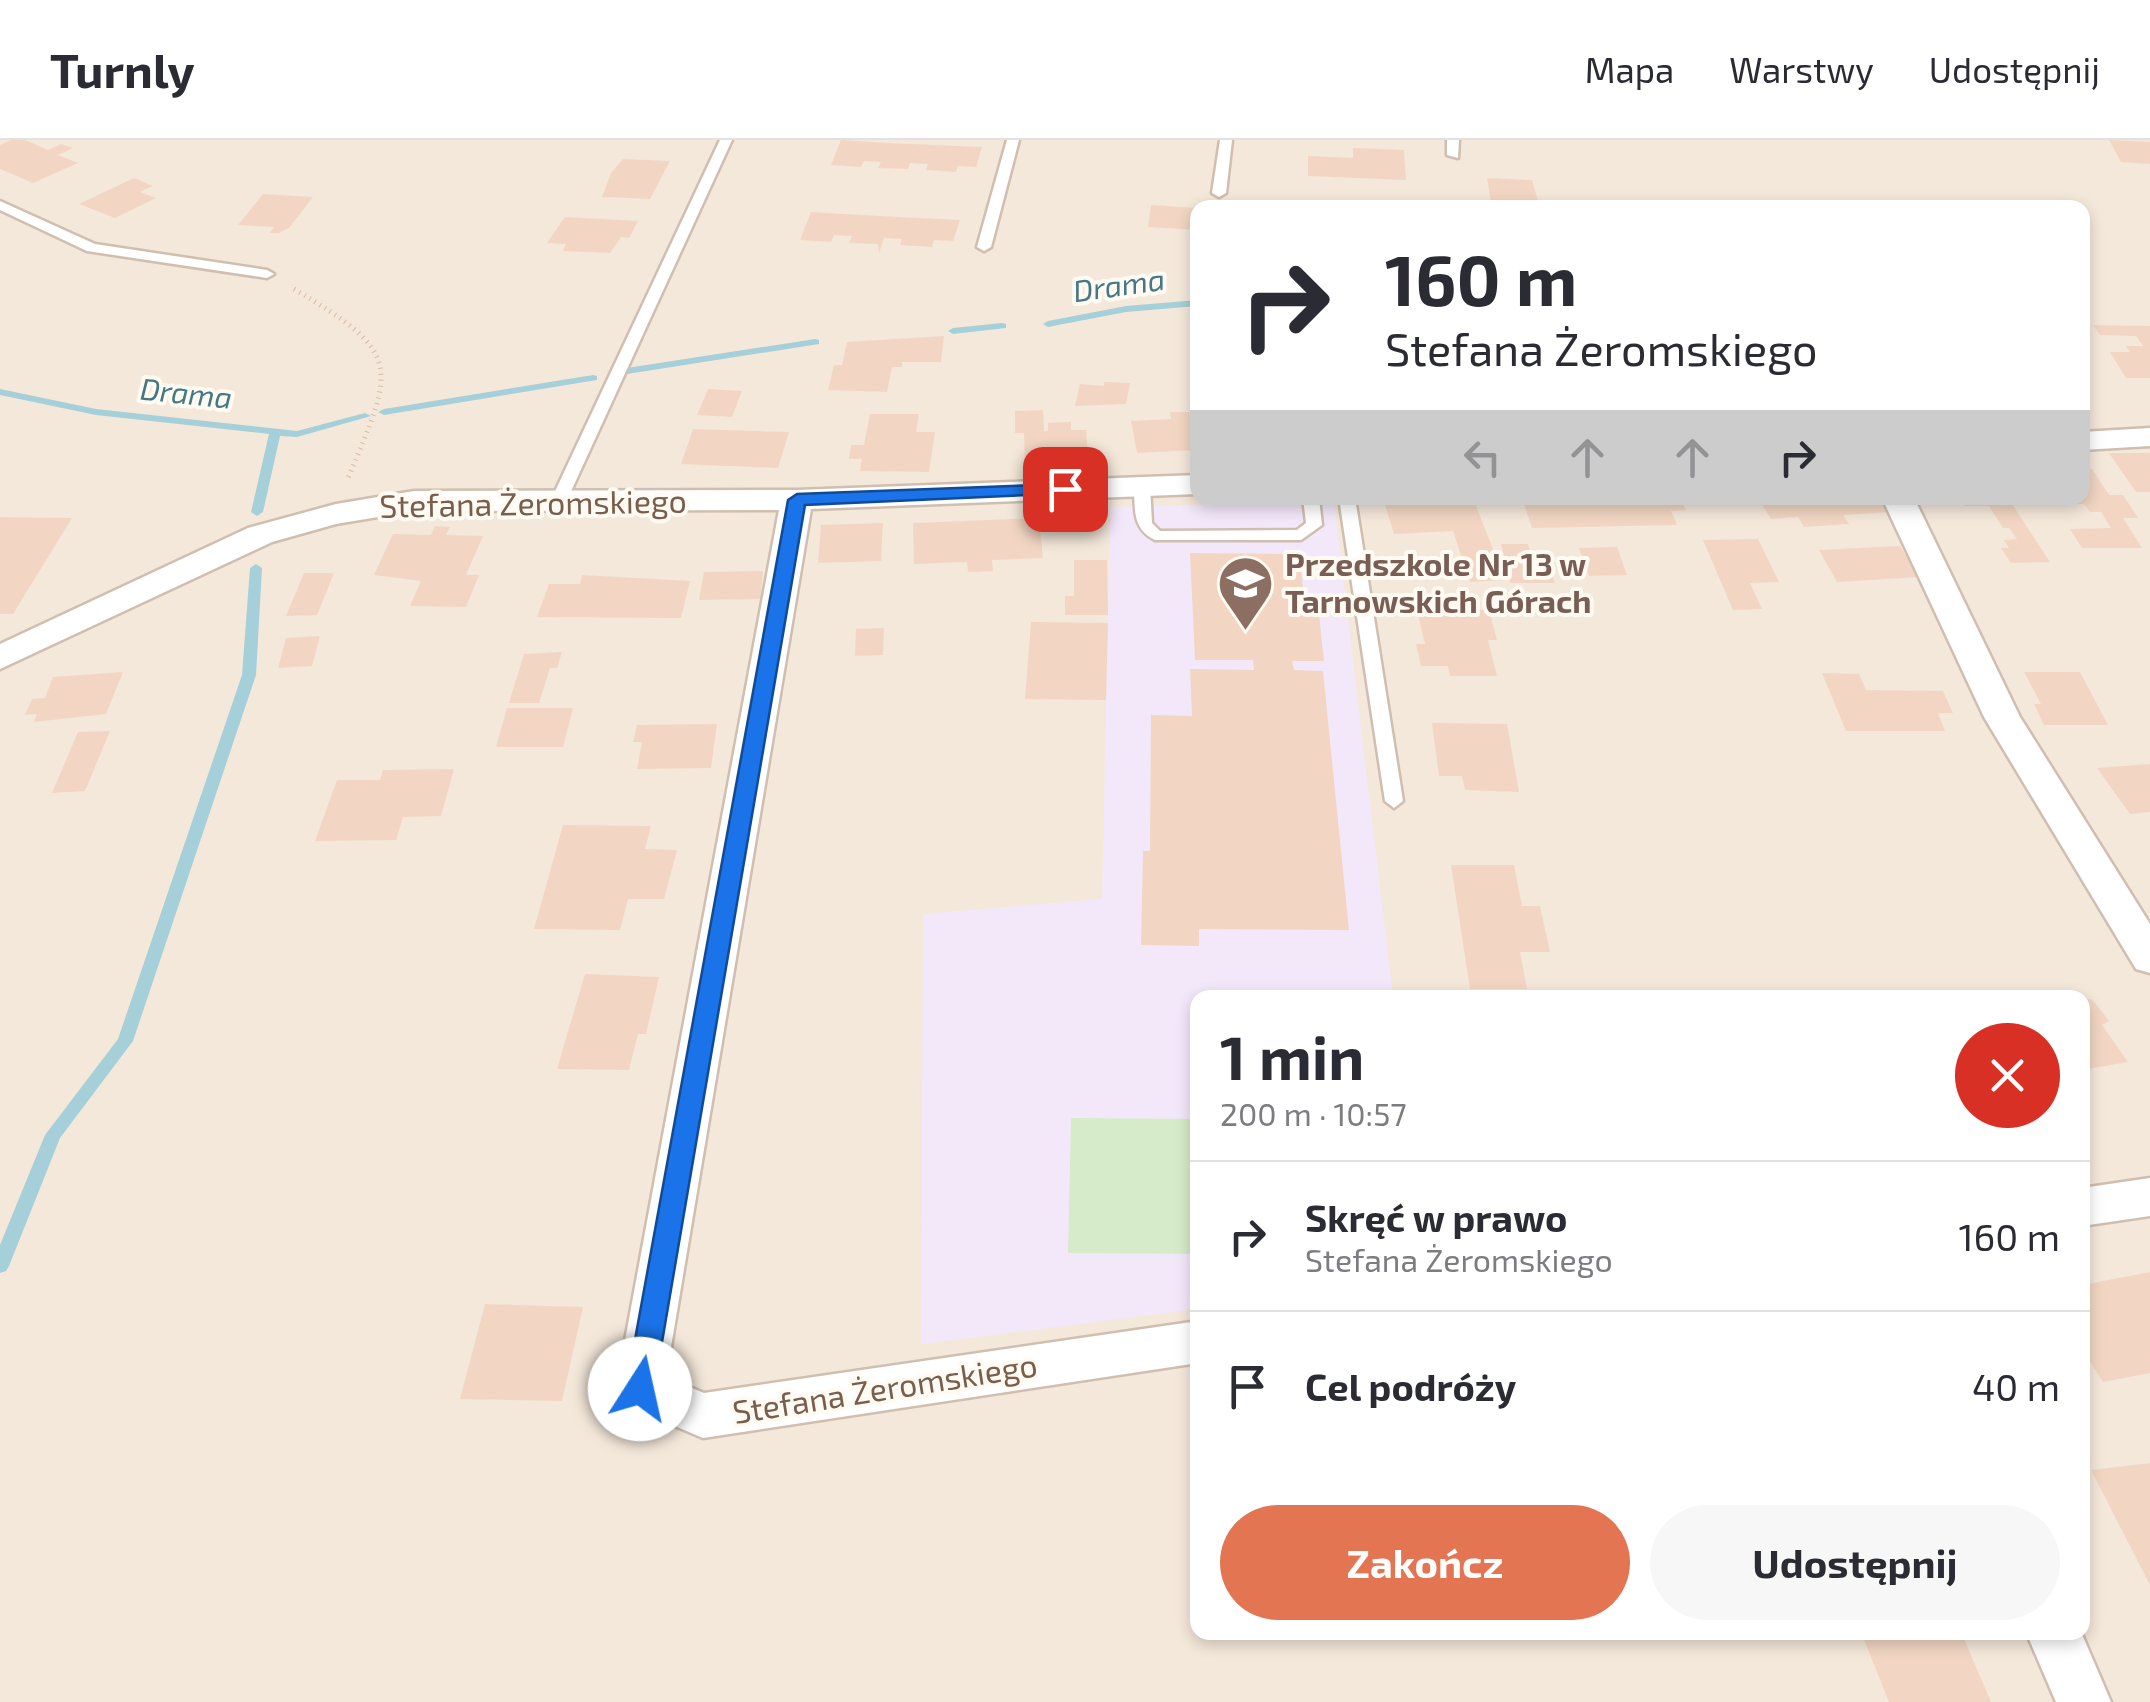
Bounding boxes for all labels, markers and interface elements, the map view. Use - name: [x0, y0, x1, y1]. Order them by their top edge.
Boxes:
- text: Turnly: [50, 40, 195, 98]
- text: Mapa: [1585, 48, 1674, 90]
- text: Warstwy: [1729, 48, 1874, 90]
- text: Udostępnij: [1929, 48, 2100, 90]
- text: 160 m: [1385, 236, 1578, 320]
- icon: right: [1220, 240, 1350, 370]
- water label: Drama: [1071, 260, 1167, 308]
- text: Stefana Żeromskiego: [1385, 321, 1818, 375]
- water label: Drama: [139, 369, 234, 415]
- icon: left: [1455, 430, 1510, 485]
- icon: ahead: [1560, 430, 1615, 485]
- icon: ahead: [1665, 430, 1720, 485]
- icon: right: [1770, 430, 1825, 485]
- pin: [1023, 447, 1108, 532]
- icon: arrive: [1038, 462, 1093, 517]
- street label: Stefana Żeromskiego: [379, 480, 687, 524]
- place label: Przedszkole Nr 13 w Tarnowskich Górach: [1285, 544, 1592, 619]
- school or university icon: Przedszkole Nr 13 w Tarnowskich Górach: [1216, 553, 1276, 632]
- text: 1 min: [1220, 1020, 1364, 1092]
- button: close: [1955, 1023, 2060, 1128]
- text: 200 m · 10:57: [1220, 1094, 1407, 1132]
- text: Skręć w prawo: [1305, 1194, 1568, 1240]
- icon: right: [1220, 1209, 1275, 1264]
- text: 160 m: [1958, 1213, 2060, 1259]
- text: Stefana Żeromskiego: [1305, 1240, 1613, 1278]
- position arrow: [588, 1337, 692, 1441]
- street label: Stefana Żeromskiego: [730, 1344, 1040, 1430]
- icon: arrive: [1220, 1359, 1275, 1414]
- text: Cel podróży: [1305, 1363, 1516, 1409]
- text: 40 m: [1972, 1363, 2060, 1409]
- button: Zakończ: [1220, 1505, 1630, 1620]
- button: Udostępnij: [1650, 1505, 2060, 1620]

